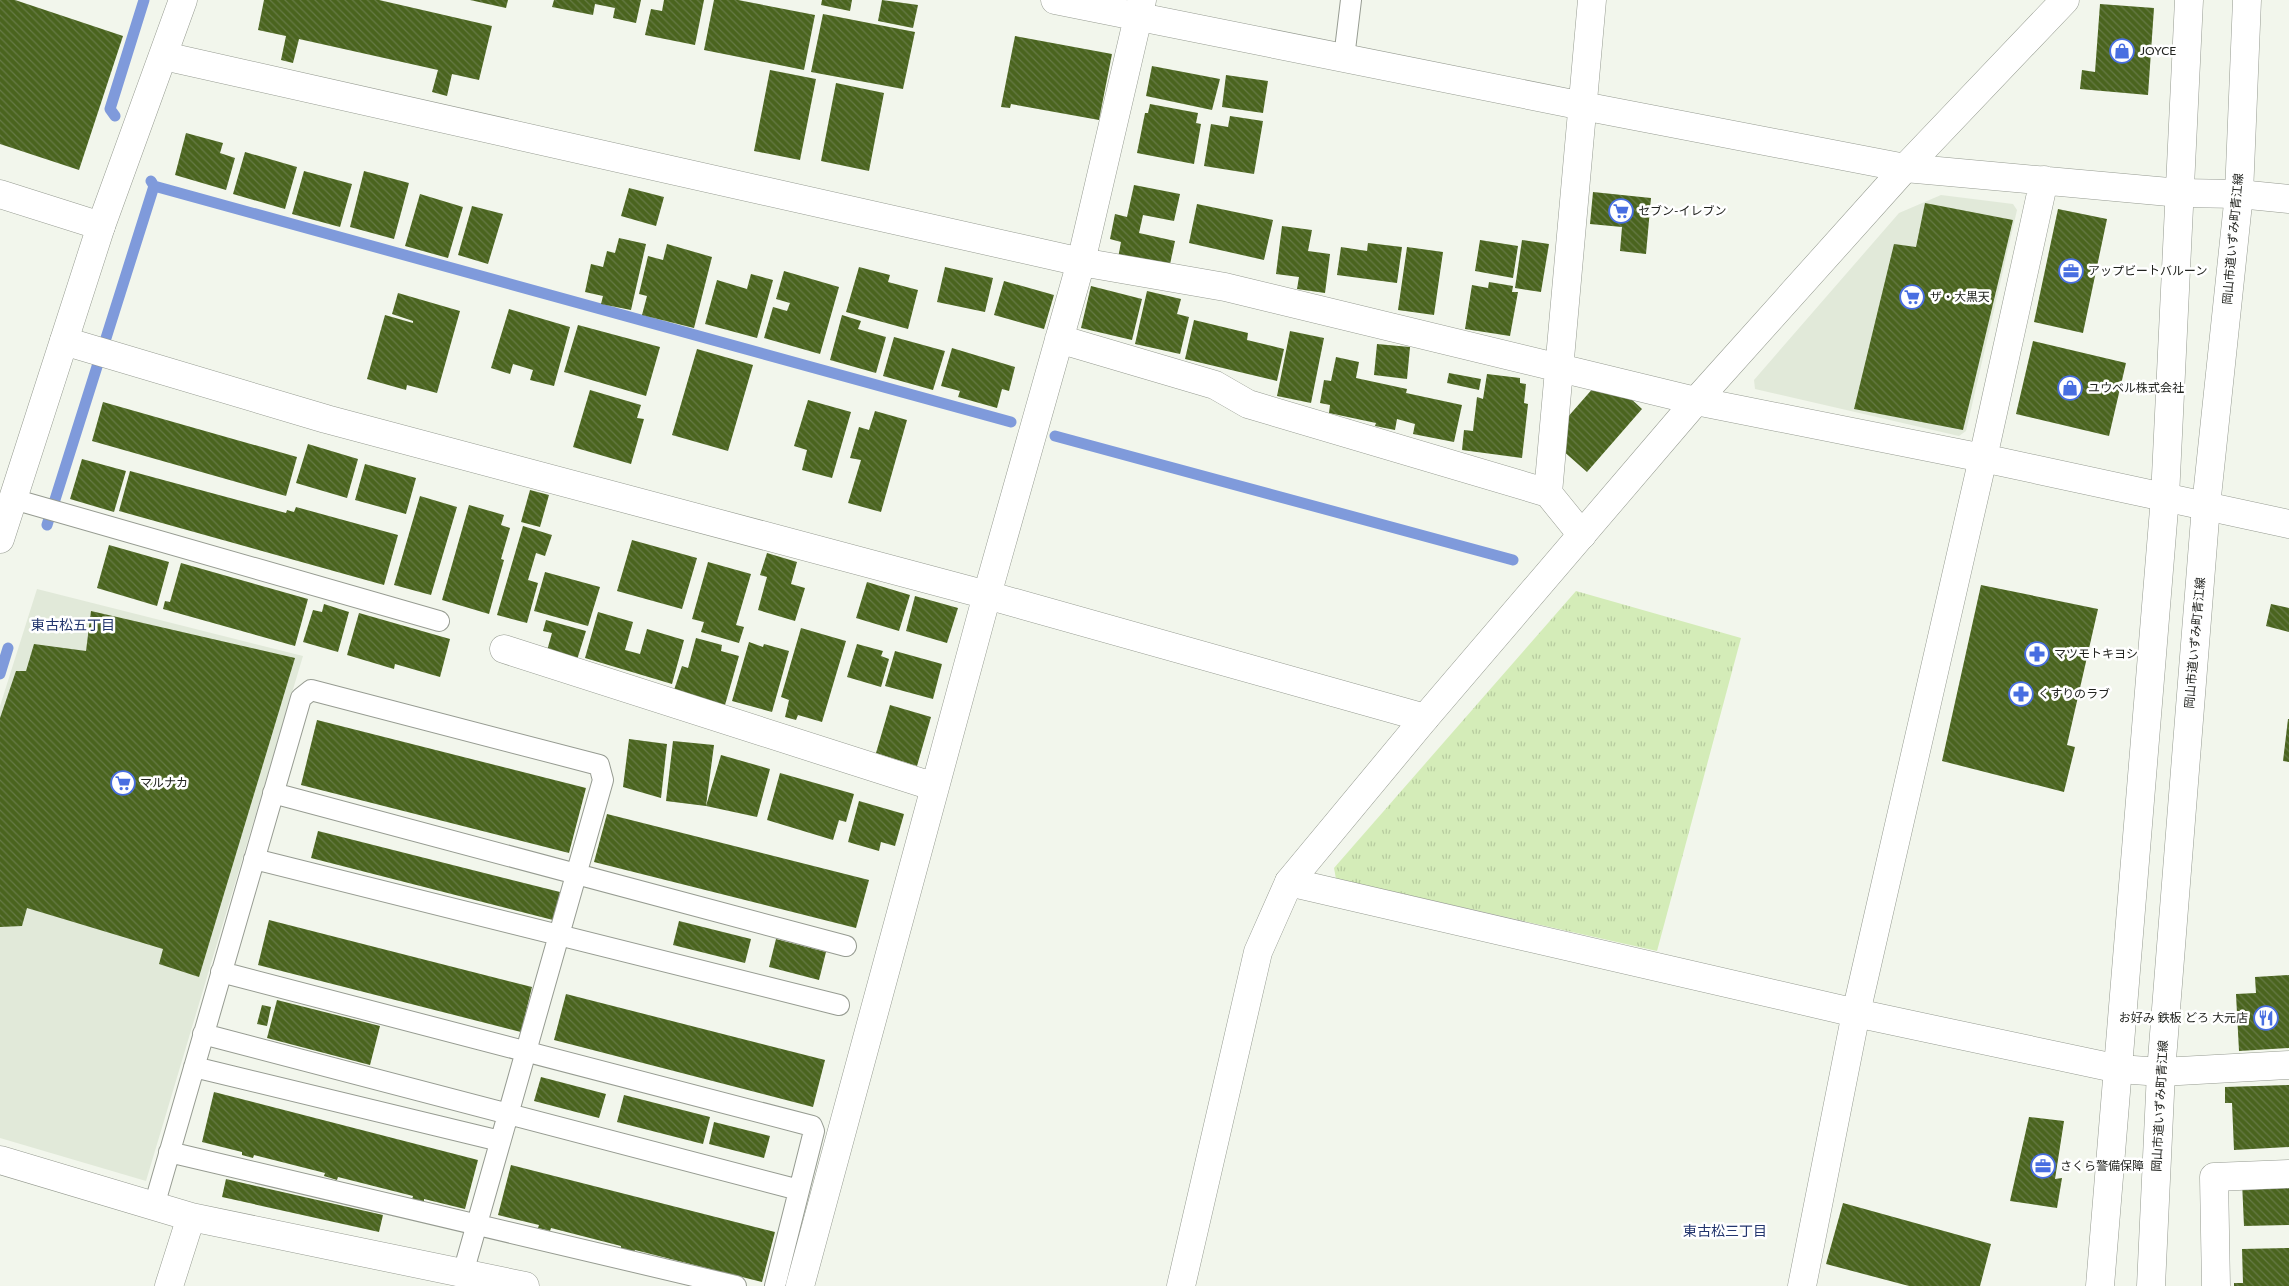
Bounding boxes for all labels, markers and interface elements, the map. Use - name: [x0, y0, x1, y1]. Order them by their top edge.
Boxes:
- shop icon: JOYCE: [2109, 38, 2135, 64]
- place label: JOYCE: [2140, 43, 2176, 58]
- street label: 岡山市道いずみ町青江線: [2219, 173, 2246, 305]
- supermarket icon: セブン-イレブン: [1608, 198, 1634, 224]
- place label: セブン-イレブン: [1638, 203, 1726, 218]
- office icon: アップビートバルーン: [2058, 258, 2084, 284]
- place label: アップビートバルーン: [2088, 263, 2207, 278]
- supermarket icon: ザ・大黒天: [1899, 284, 1925, 310]
- place label: ザ・大黒天: [1930, 289, 1990, 304]
- shop icon: ユウベル株式会社: [2057, 375, 2083, 401]
- place label: ユウベル株式会社: [2088, 380, 2184, 395]
- street label: 岡山市道いずみ町青江線: [2181, 577, 2208, 709]
- district label: 東古松五丁目: [31, 616, 115, 633]
- pharmacy icon: マツモトキヨシ: [2024, 641, 2050, 667]
- place label: マツモトキヨシ: [2054, 646, 2138, 661]
- pharmacy icon: くすりのラブ: [2008, 681, 2034, 707]
- place label: くすりのラブ: [2038, 686, 2110, 701]
- supermarket icon: マルナカ: [110, 770, 136, 796]
- place label: マルナカ: [140, 775, 188, 790]
- restaurant icon: お好み 鉄板 どろ 大元店: [2253, 1005, 2279, 1031]
- place label: お好み 鉄板 どろ 大元店: [2119, 1010, 2248, 1025]
- street label: 岡山市道いずみ町青江線: [2149, 1040, 2170, 1172]
- office icon: さくら警備保障: [2030, 1153, 2056, 1179]
- place label: さくら警備保障: [2060, 1158, 2144, 1173]
- district label: 東古松三丁目: [1683, 1222, 1767, 1239]

